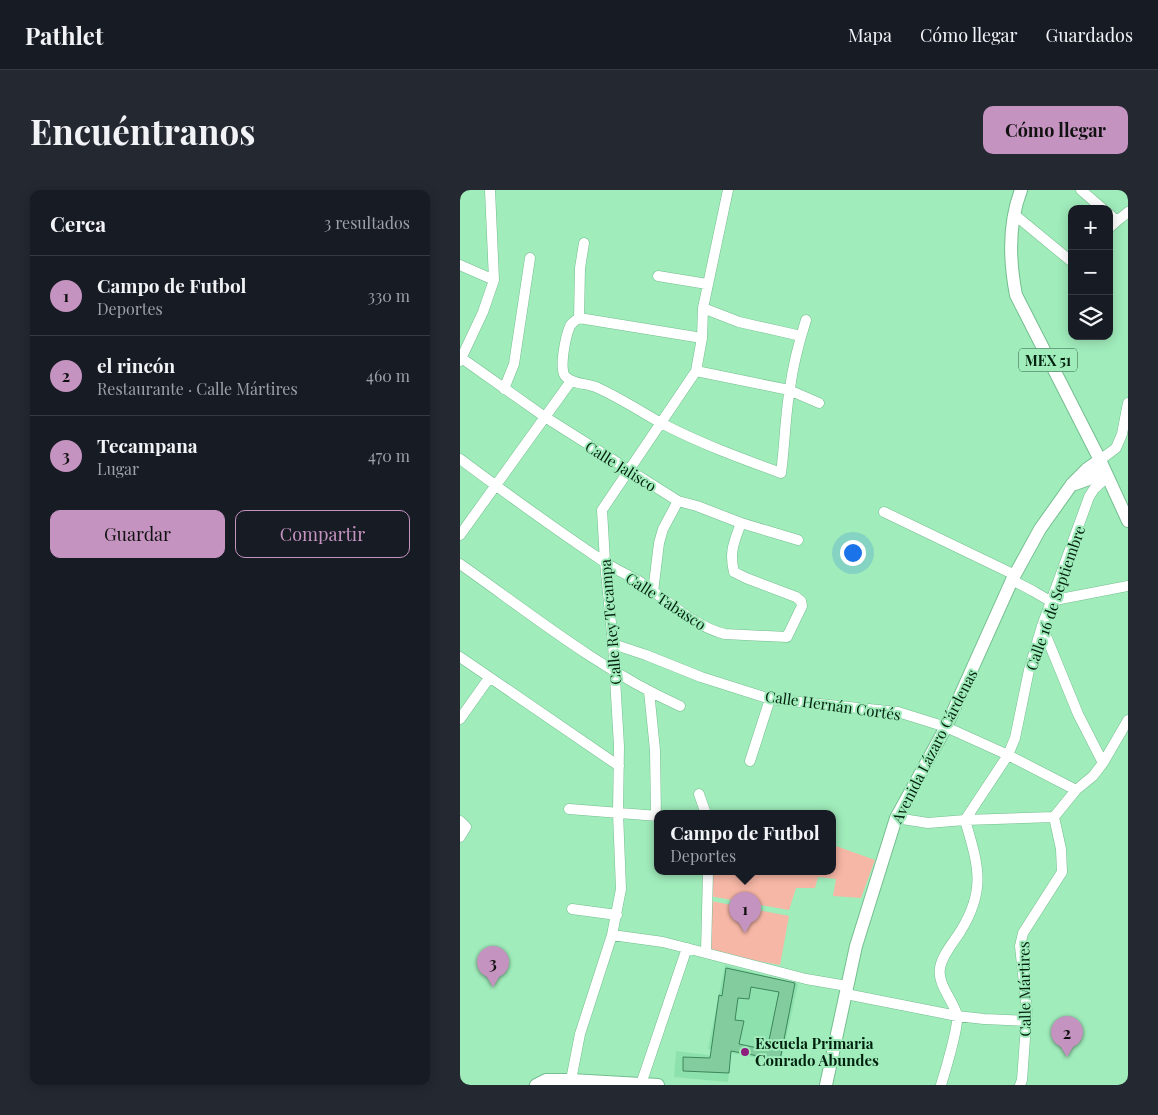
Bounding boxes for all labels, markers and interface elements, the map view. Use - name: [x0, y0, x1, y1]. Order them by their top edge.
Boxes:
- text: Pathlet: [25, 19, 103, 51]
- text: Mapa: [848, 23, 892, 47]
- text: Cómo llegar: [920, 23, 1017, 47]
- text: Guardados: [1045, 23, 1133, 47]
- button: Cómo llegar: [983, 106, 1128, 154]
- text: Encuéntranos: [30, 107, 255, 154]
- map controls: [1068, 205, 1113, 340]
- button: +: [1068, 205, 1113, 250]
- text: Cerca: [50, 209, 106, 237]
- text: 3 resultados: [324, 212, 410, 233]
- button: −: [1068, 250, 1113, 295]
- text: Campo de Futbol: [97, 272, 246, 298]
- text: 1: [63, 285, 69, 306]
- text: 330 m: [368, 285, 410, 306]
- button: layers: [1068, 295, 1113, 340]
- text: Deportes: [97, 298, 163, 319]
- road number: MEX 51: [1019, 348, 1077, 372]
- text: el rincón: [97, 352, 175, 378]
- text: 2: [62, 365, 70, 386]
- text: 460 m: [366, 365, 410, 386]
- text: Restaurante · Calle Mártires: [97, 378, 298, 399]
- text: Tecampana: [97, 432, 198, 458]
- street label: Calle Jalisco: [582, 436, 660, 496]
- text: 3: [62, 445, 70, 466]
- text: 470 m: [368, 445, 410, 466]
- text: Lugar: [97, 458, 139, 479]
- button: Guardar: [50, 510, 225, 558]
- button: Compartir: [235, 510, 410, 558]
- street label: Calle 16 de Septiembre: [1021, 523, 1089, 673]
- your location: [840, 540, 866, 566]
- street label: Calle Rey Tecampa: [595, 558, 625, 686]
- street label: Calle Tabasco: [622, 568, 710, 634]
- street label: Avenida Lázaro Cárdenas: [886, 666, 982, 827]
- street label: Calle Hernán Cortés: [764, 686, 902, 724]
- popup: [654, 810, 836, 875]
- text: Campo de Futbol: [670, 819, 820, 845]
- text: Deportes: [670, 845, 736, 866]
- pin: 1: [729, 892, 761, 933]
- street label: Calle Mártires: [1013, 941, 1035, 1037]
- pin: 3: [477, 946, 509, 987]
- pin: 2: [1051, 1016, 1083, 1057]
- place label: Escuela Primaria Conrado Abundes: [755, 1033, 879, 1070]
- marker: Escuela Primaria Conrado Abundes: [739, 1046, 751, 1058]

